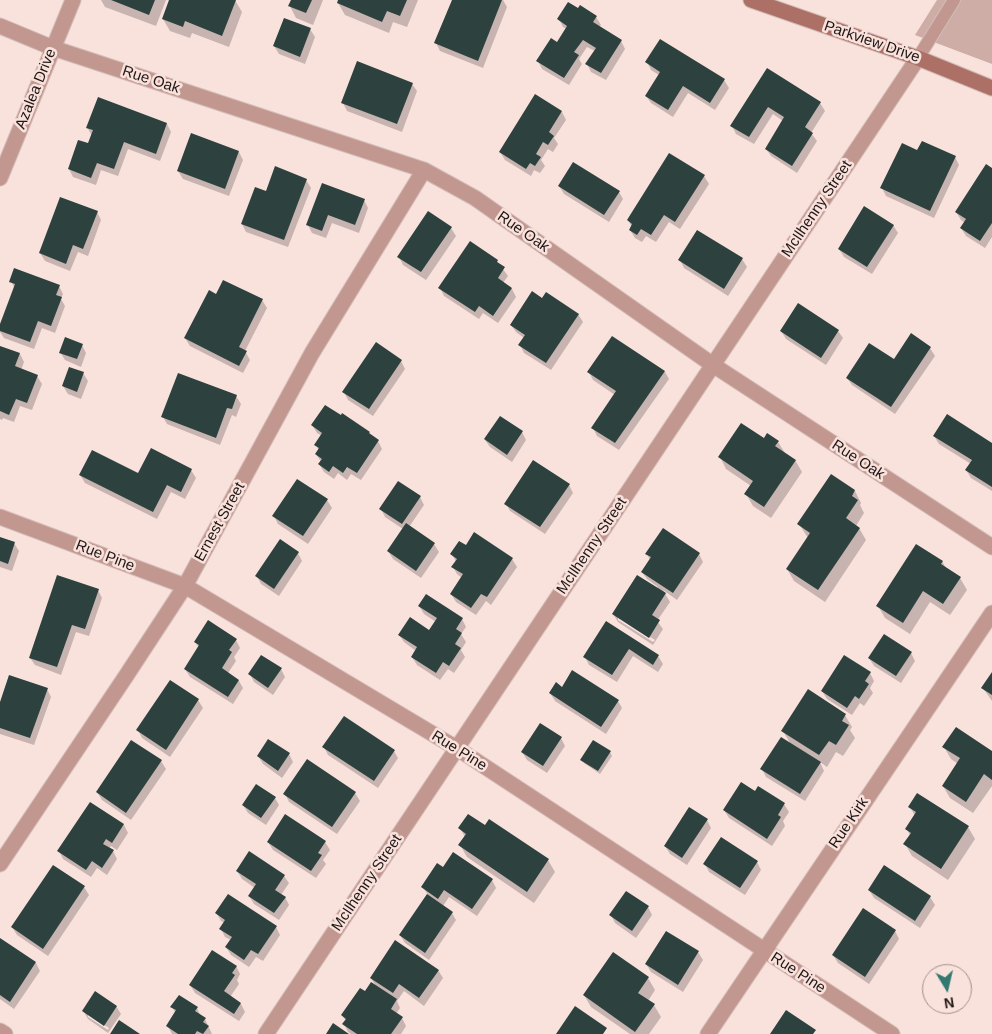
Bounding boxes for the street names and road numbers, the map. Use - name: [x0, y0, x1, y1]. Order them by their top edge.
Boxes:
- street label: Parkview Drive: [822, 17, 922, 67]
- street label: Azalea Drive: [12, 46, 60, 132]
- street label: Rue Oak: [120, 62, 182, 98]
- street label: McIlhenny Street: [778, 157, 856, 261]
- street label: Rue Oak: [494, 208, 552, 256]
- street label: Rue Oak: [828, 436, 888, 484]
- street label: Ernest Street: [191, 479, 249, 565]
- street label: McIlhenny Street: [553, 494, 631, 598]
- street label: Rue Pine: [73, 537, 137, 575]
- street label: Rue Pine: [428, 727, 490, 775]
- street label: Rue Kirk: [825, 794, 873, 852]
- street label: McIlhenny Street: [328, 831, 406, 935]
- street label: Rue Pine: [767, 949, 829, 997]

